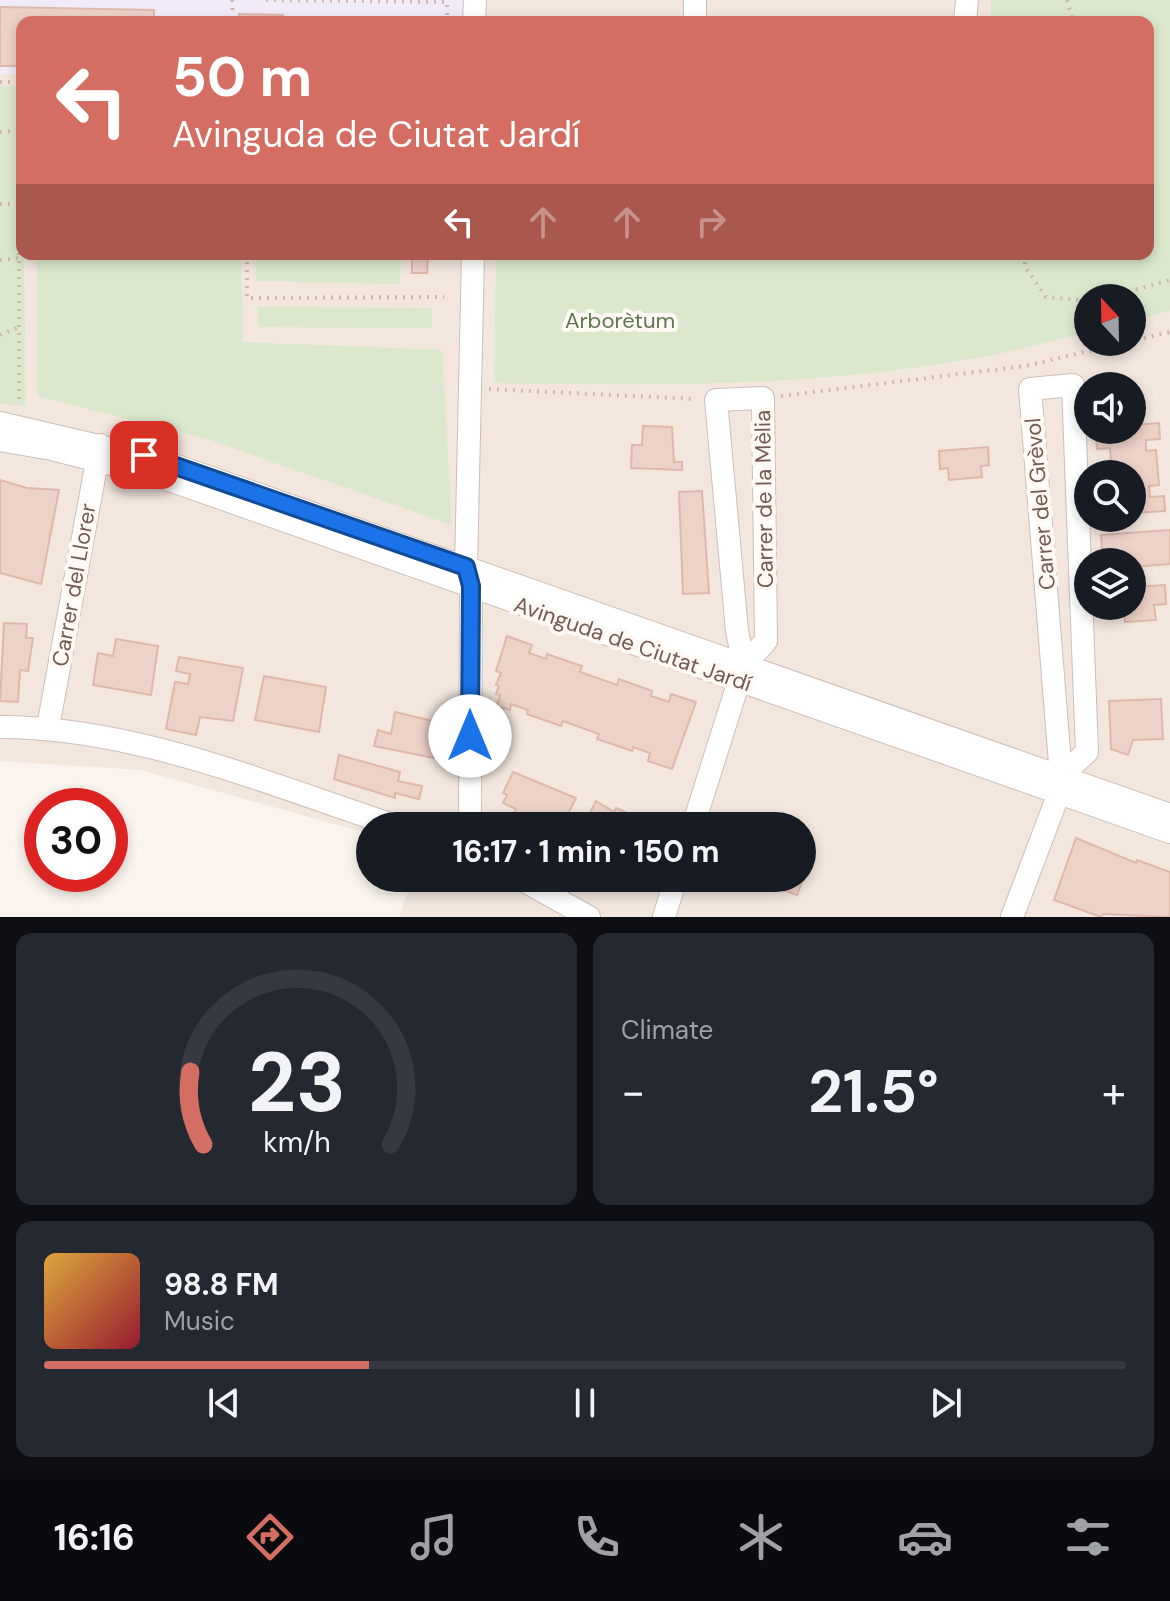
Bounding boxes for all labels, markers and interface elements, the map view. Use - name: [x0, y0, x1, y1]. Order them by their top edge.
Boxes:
- text: 50 m: [172, 40, 312, 113]
- icon: left: [40, 48, 144, 152]
- text: Avinguda de Ciutat Jardí: [172, 111, 580, 158]
- icon: left: [437, 200, 481, 244]
- icon: ahead: [521, 200, 565, 244]
- icon: ahead: [605, 200, 649, 244]
- icon: right: [689, 200, 733, 244]
- north arrow: [1074, 284, 1146, 356]
- map controls: [1074, 284, 1146, 620]
- park label: Arborètum: [565, 306, 675, 335]
- button: sound: [1074, 372, 1146, 444]
- street label: Carrer de la Mèlia: [748, 410, 780, 588]
- street label: Carrer del Grèvol: [1018, 417, 1062, 591]
- pin: [110, 421, 178, 489]
- icon: arrive: [122, 433, 166, 477]
- button: search: [1074, 460, 1146, 532]
- street label: Carrer del Llorer: [45, 501, 103, 669]
- button: layers: [1074, 548, 1146, 620]
- street label: Avinguda de Ciutat Jardí: [510, 590, 756, 698]
- position arrow: [428, 694, 512, 778]
- speed limit sign: 30: [24, 788, 128, 892]
- text: 16:17 · 1 min · 150 m: [453, 832, 719, 871]
- text: Climate: [621, 1013, 713, 1047]
- text: 23: [247, 1028, 346, 1137]
- text: 21.5°: [808, 1052, 939, 1131]
- text: −: [621, 1063, 645, 1121]
- text: +: [1102, 1063, 1126, 1121]
- text: km/h: [263, 1124, 330, 1161]
- text: 98.8 FM: [164, 1265, 279, 1304]
- text: Music: [164, 1304, 235, 1338]
- icon: previous: [202, 1381, 246, 1425]
- icon: pause: [563, 1381, 607, 1425]
- icon: next: [924, 1381, 968, 1425]
- icon: directions: [242, 1509, 298, 1565]
- icon: music: [406, 1509, 462, 1565]
- icon: phone: [569, 1509, 625, 1565]
- icon: climate: [733, 1509, 789, 1565]
- icon: car: [897, 1509, 953, 1565]
- icon: filters: [1060, 1509, 1116, 1565]
- text: 16:16: [54, 1514, 135, 1561]

